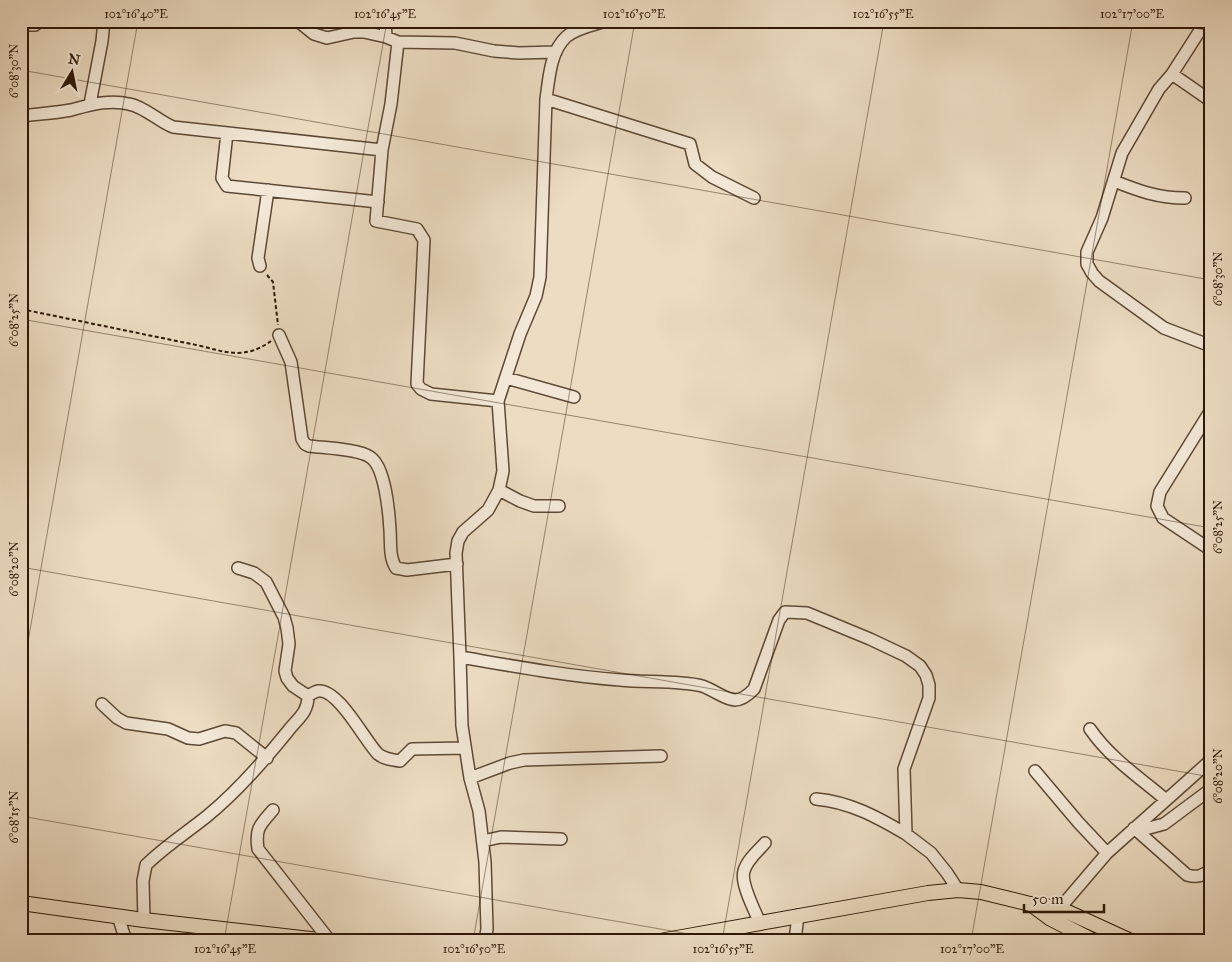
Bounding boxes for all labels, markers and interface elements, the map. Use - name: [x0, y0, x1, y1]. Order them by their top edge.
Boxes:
- text: 102°16'40"E: [104, 7, 168, 21]
- text: 102°16'45"E: [354, 7, 417, 21]
- text: 102°16'50"E: [603, 7, 666, 21]
- text: 102°16'55"E: [852, 7, 914, 21]
- text: 102°17'00"E: [1100, 7, 1165, 21]
- text: 6°08'30"N: [7, 44, 21, 98]
- north arrow: [48, 48, 98, 98]
- text: N: [67, 50, 82, 69]
- text: 6°08'30"N: [1211, 252, 1225, 306]
- text: 6°08'25"N: [7, 293, 21, 347]
- text: 6°08'25"N: [1211, 500, 1225, 554]
- text: 6°08'20"N: [7, 541, 21, 597]
- text: 6°08'20"N: [1211, 748, 1225, 804]
- text: 6°08'15"N: [7, 791, 21, 843]
- scale bar: [1024, 882, 1104, 914]
- text: 50 m: [1032, 890, 1064, 908]
- text: 102°16'45"E: [194, 942, 257, 956]
- text: 102°16'50"E: [443, 942, 506, 956]
- text: 102°16'55"E: [692, 942, 754, 956]
- text: 102°17'00"E: [940, 942, 1005, 956]

